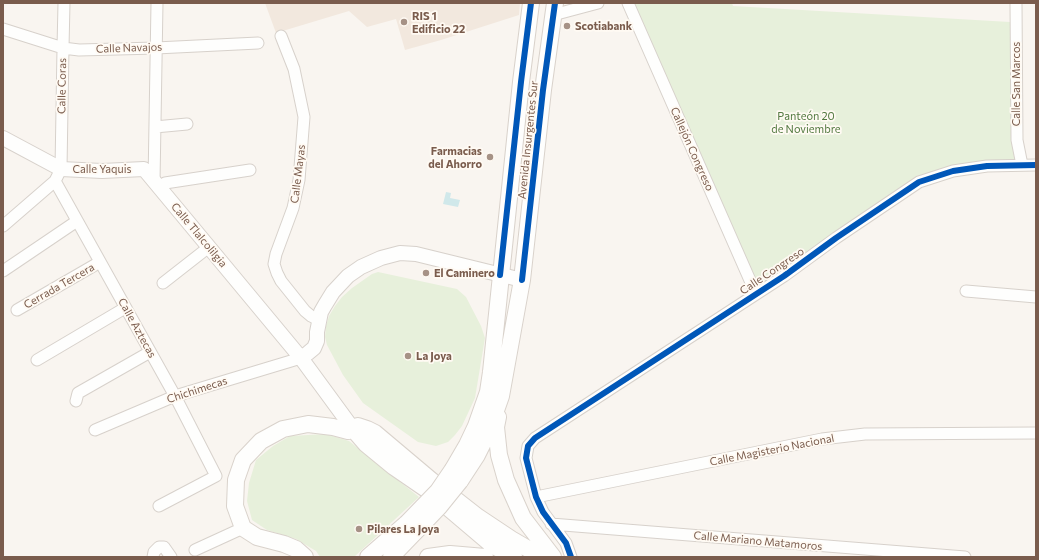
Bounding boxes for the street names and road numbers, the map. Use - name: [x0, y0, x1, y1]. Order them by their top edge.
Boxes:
- street label: Calle Navajos: [96, 40, 162, 56]
- street label: Calle San Marcos: [1009, 42, 1023, 126]
- street label: Calle Coras: [55, 58, 69, 114]
- street label: Avenida Insurgentes Sur: [515, 80, 541, 200]
- street label: Callejón Congreso: [668, 105, 716, 193]
- street label: Calle Mayas: [288, 144, 308, 204]
- street label: Calle Yaquis: [72, 162, 132, 176]
- street label: Calle Tlalcolilgia: [168, 200, 230, 270]
- street label: Calle Congreso: [737, 245, 807, 297]
- street label: Cerrada Tercera: [21, 260, 97, 312]
- street label: Calle Aztecas: [115, 296, 159, 360]
- street label: Chichimecas: [165, 374, 229, 406]
- street label: Calle Magisterio Nacional: [709, 431, 835, 469]
- street label: Calle Mariano Matamoros: [693, 529, 823, 553]

